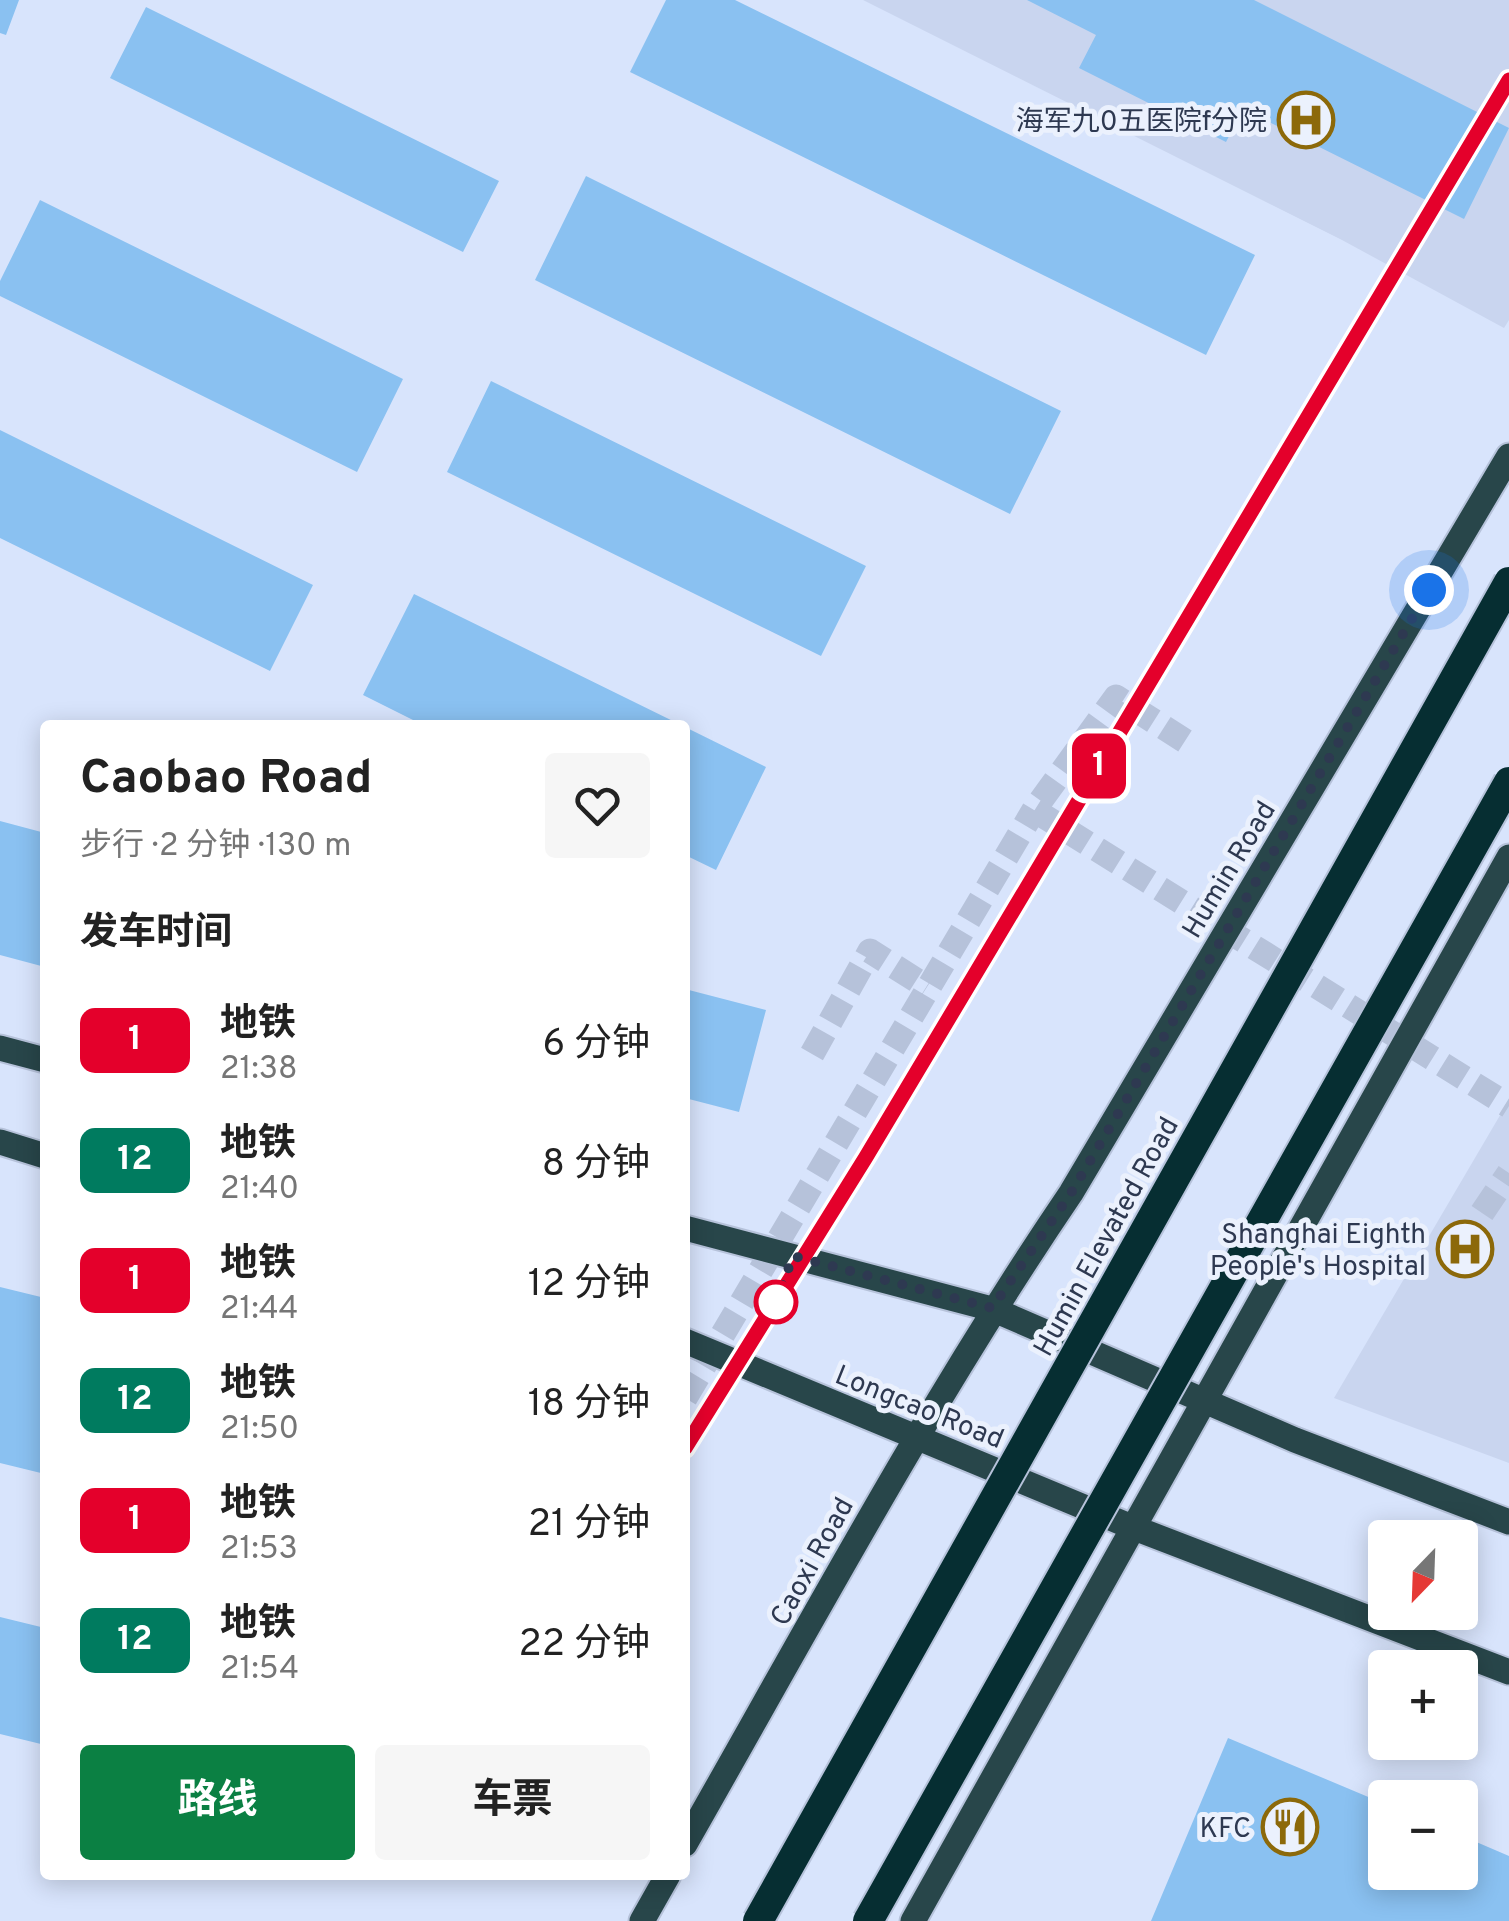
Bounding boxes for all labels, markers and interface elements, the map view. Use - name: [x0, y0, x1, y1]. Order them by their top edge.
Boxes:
- hospital icon: 海军九0五医院f分院: [1276, 90, 1336, 150]
- place label: 海军九0五医院f分院: [1016, 105, 1267, 141]
- your location: [1404, 565, 1454, 615]
- line badge: 1: [1066, 734, 1132, 798]
- text: 1: [1092, 744, 1106, 788]
- text: Caobao Road: [80, 750, 373, 810]
- button: heart: [545, 753, 650, 858]
- street label: Humin Road: [1176, 795, 1286, 946]
- text: 步行 · 2 分钟 · 130 m: [80, 827, 351, 867]
- text: 发车时间: [80, 910, 232, 959]
- text: 地铁: [220, 1001, 296, 1050]
- text: 1: [128, 1018, 142, 1062]
- text: 6 分钟: [542, 1021, 650, 1070]
- text: 21:38: [220, 1050, 298, 1090]
- street label: Humin Elevated Road: [1027, 1111, 1188, 1364]
- text: 地铁: [220, 1121, 296, 1170]
- text: 12: [117, 1138, 153, 1182]
- text: 8 分钟: [542, 1141, 650, 1190]
- text: 21:40: [220, 1170, 299, 1210]
- place label: Shanghai Eighth People's Hospital: [1210, 1218, 1426, 1286]
- hospital icon: Shanghai Eighth People's Hospital: [1435, 1219, 1495, 1279]
- text: 地铁: [220, 1241, 296, 1290]
- text: 1: [128, 1258, 142, 1302]
- text: 12 分钟: [528, 1261, 650, 1310]
- unlabelled marker: [755, 1281, 797, 1323]
- text: 21:44: [220, 1290, 298, 1330]
- street label: Longcao Road: [829, 1359, 1009, 1459]
- text: 地铁: [220, 1361, 296, 1410]
- text: 12: [117, 1378, 153, 1422]
- text: 18 分钟: [528, 1381, 650, 1430]
- text: 21:50: [220, 1410, 299, 1450]
- text: 地铁: [220, 1481, 296, 1530]
- street label: Caoxi Road: [764, 1492, 864, 1633]
- text: 1: [128, 1498, 142, 1542]
- text: 21 分钟: [528, 1501, 650, 1550]
- north arrow: [1368, 1520, 1478, 1630]
- map controls: [1368, 1520, 1478, 1890]
- text: 21:53: [220, 1530, 298, 1570]
- text: 地铁: [220, 1601, 296, 1650]
- text: 12: [117, 1618, 153, 1662]
- text: 22 分钟: [519, 1621, 650, 1670]
- text: 21:54: [220, 1650, 299, 1690]
- button: +: [1368, 1650, 1478, 1760]
- button: 路线: [80, 1745, 355, 1860]
- button: 车票: [375, 1745, 650, 1860]
- button: −: [1368, 1780, 1478, 1890]
- restaurant icon: KFC: [1260, 1797, 1320, 1857]
- place label: KFC: [1200, 1812, 1251, 1848]

